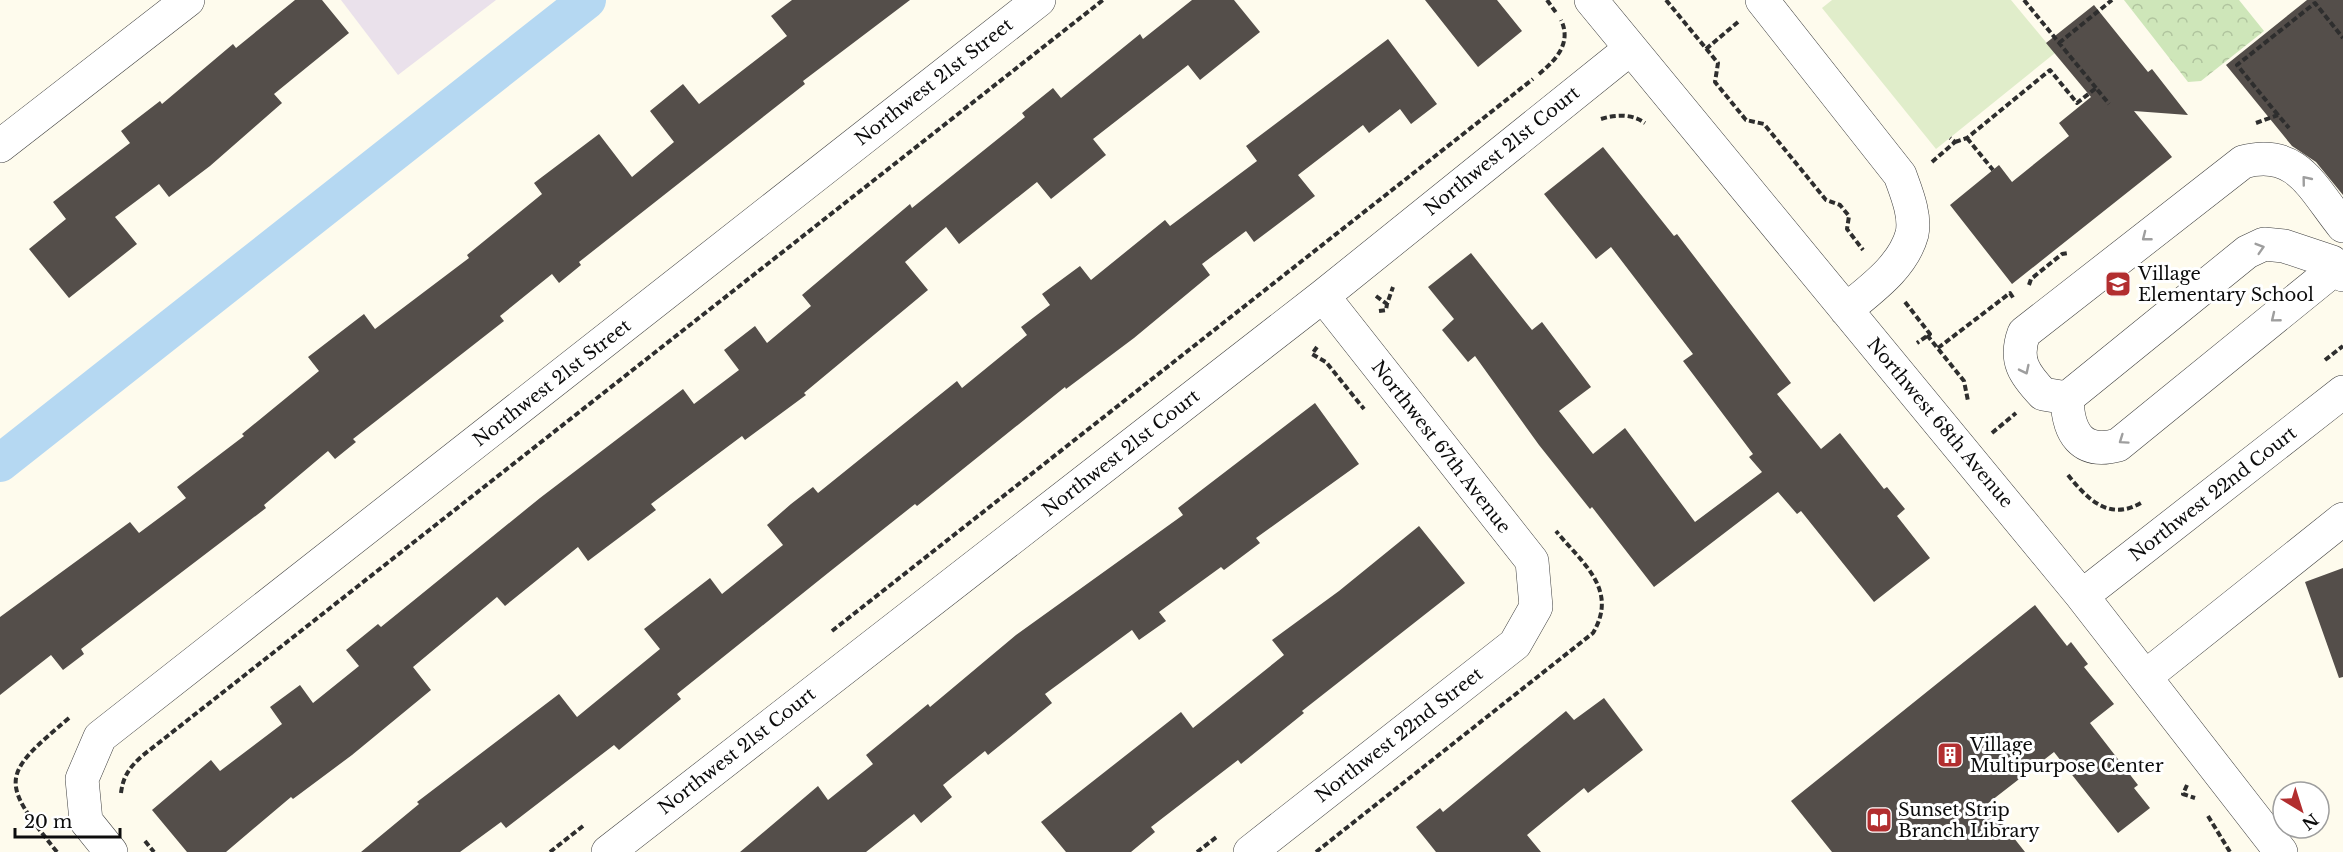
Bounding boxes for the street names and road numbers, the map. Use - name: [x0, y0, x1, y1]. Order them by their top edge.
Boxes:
- street label: Northwest 21st Street: [851, 14, 1017, 150]
- street label: Northwest 21st Court: [1420, 82, 1584, 220]
- street label: Northwest 21st Street: [469, 315, 635, 451]
- street label: Northwest 68th Avenue: [1862, 334, 2018, 512]
- street label: Northwest 67th Avenue: [1367, 356, 1515, 538]
- street label: Northwest 21st Court: [1038, 385, 1204, 521]
- street label: Northwest 22nd Court: [2125, 422, 2301, 566]
- street label: Northwest 22nd Street: [1311, 663, 1487, 807]
- street label: Northwest 21st Court: [654, 683, 820, 819]

